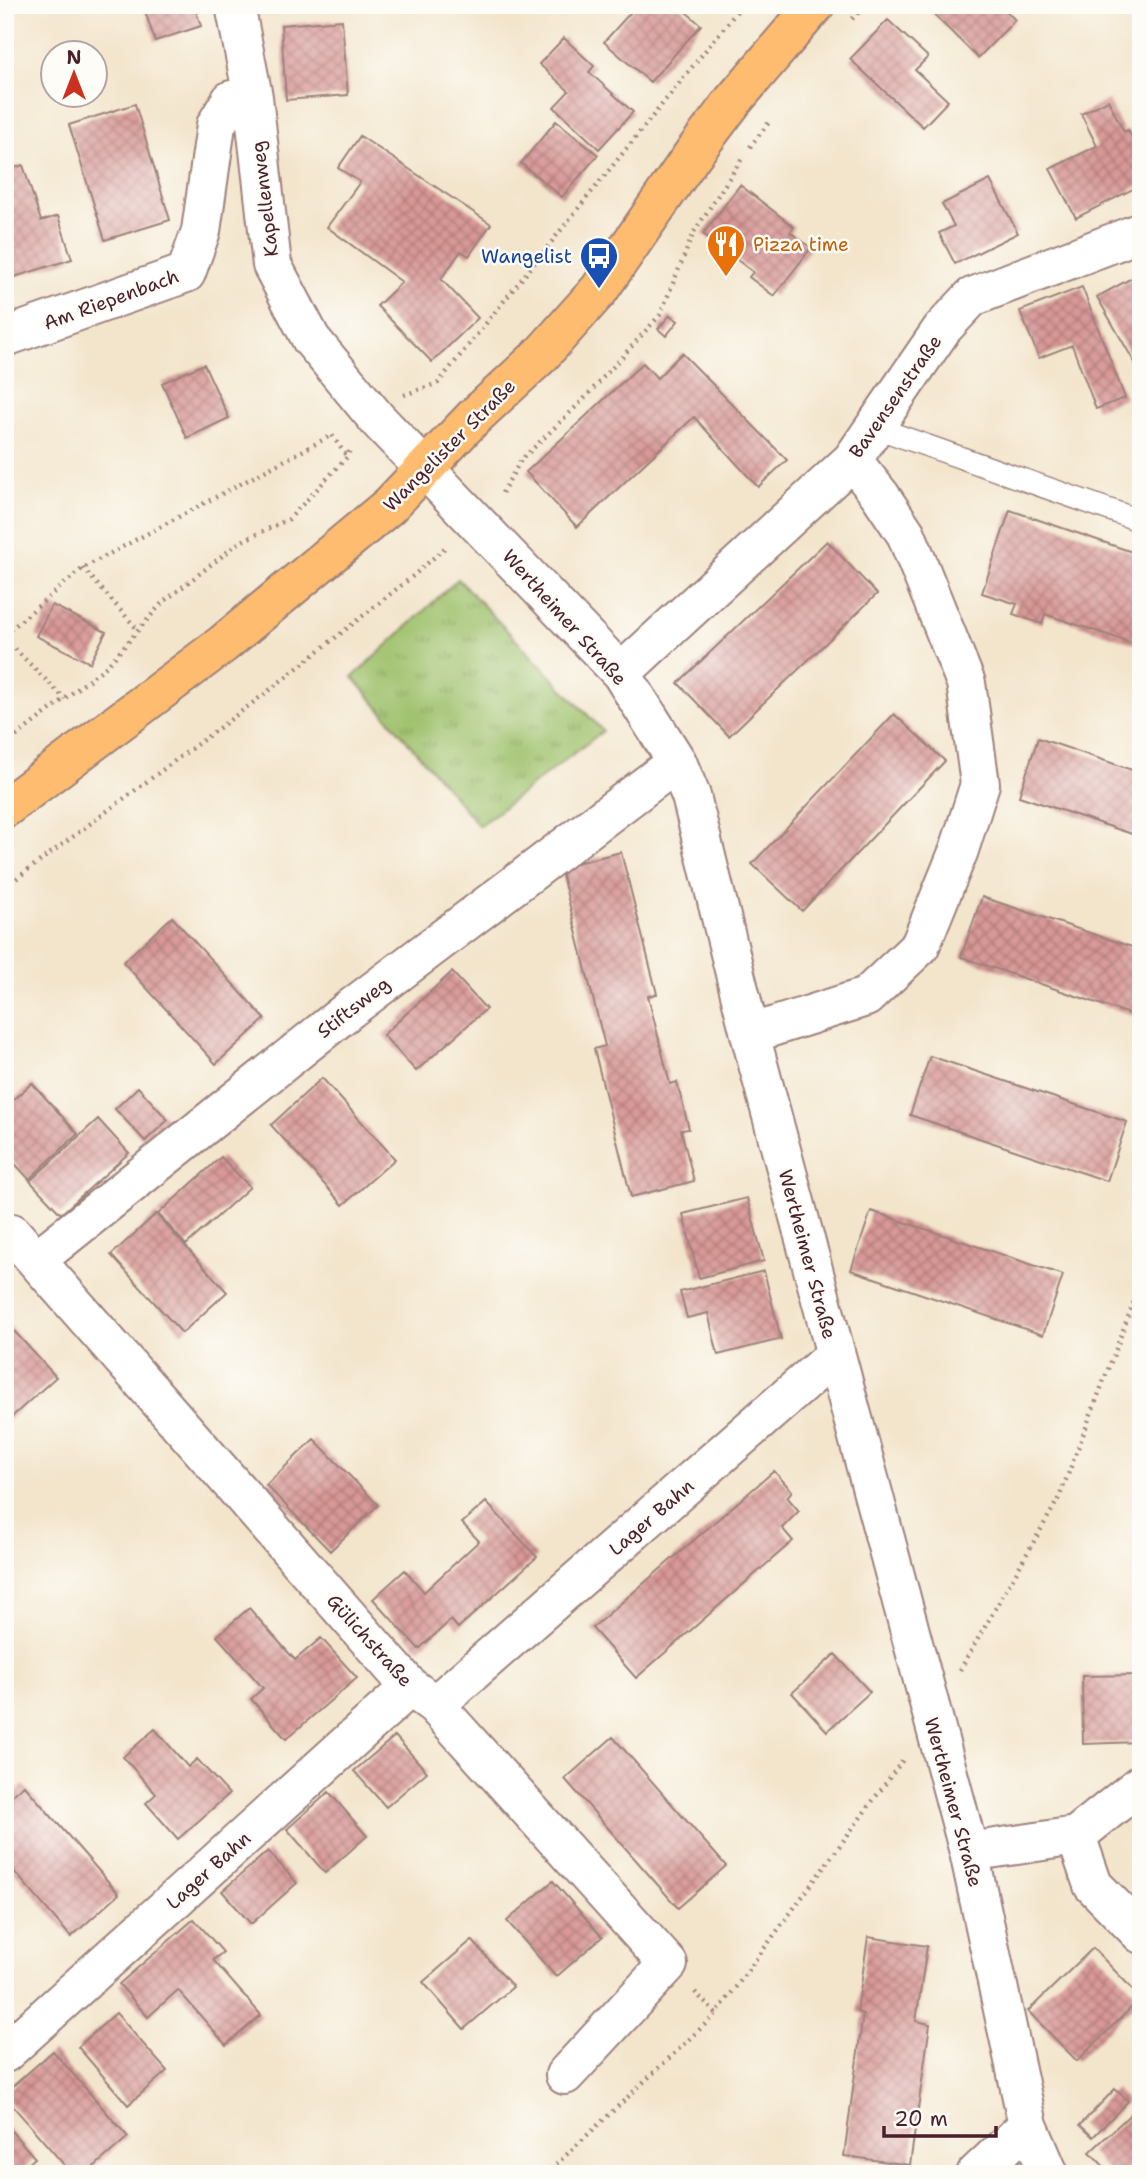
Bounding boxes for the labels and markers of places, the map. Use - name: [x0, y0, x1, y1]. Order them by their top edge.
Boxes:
- restaurant icon: Pizza time: [705, 223, 747, 278]
- place label: Pizza time: [753, 232, 849, 257]
- bus stop icon: Wangelist: [578, 235, 620, 290]
- place label: Wangelist: [481, 244, 572, 269]

